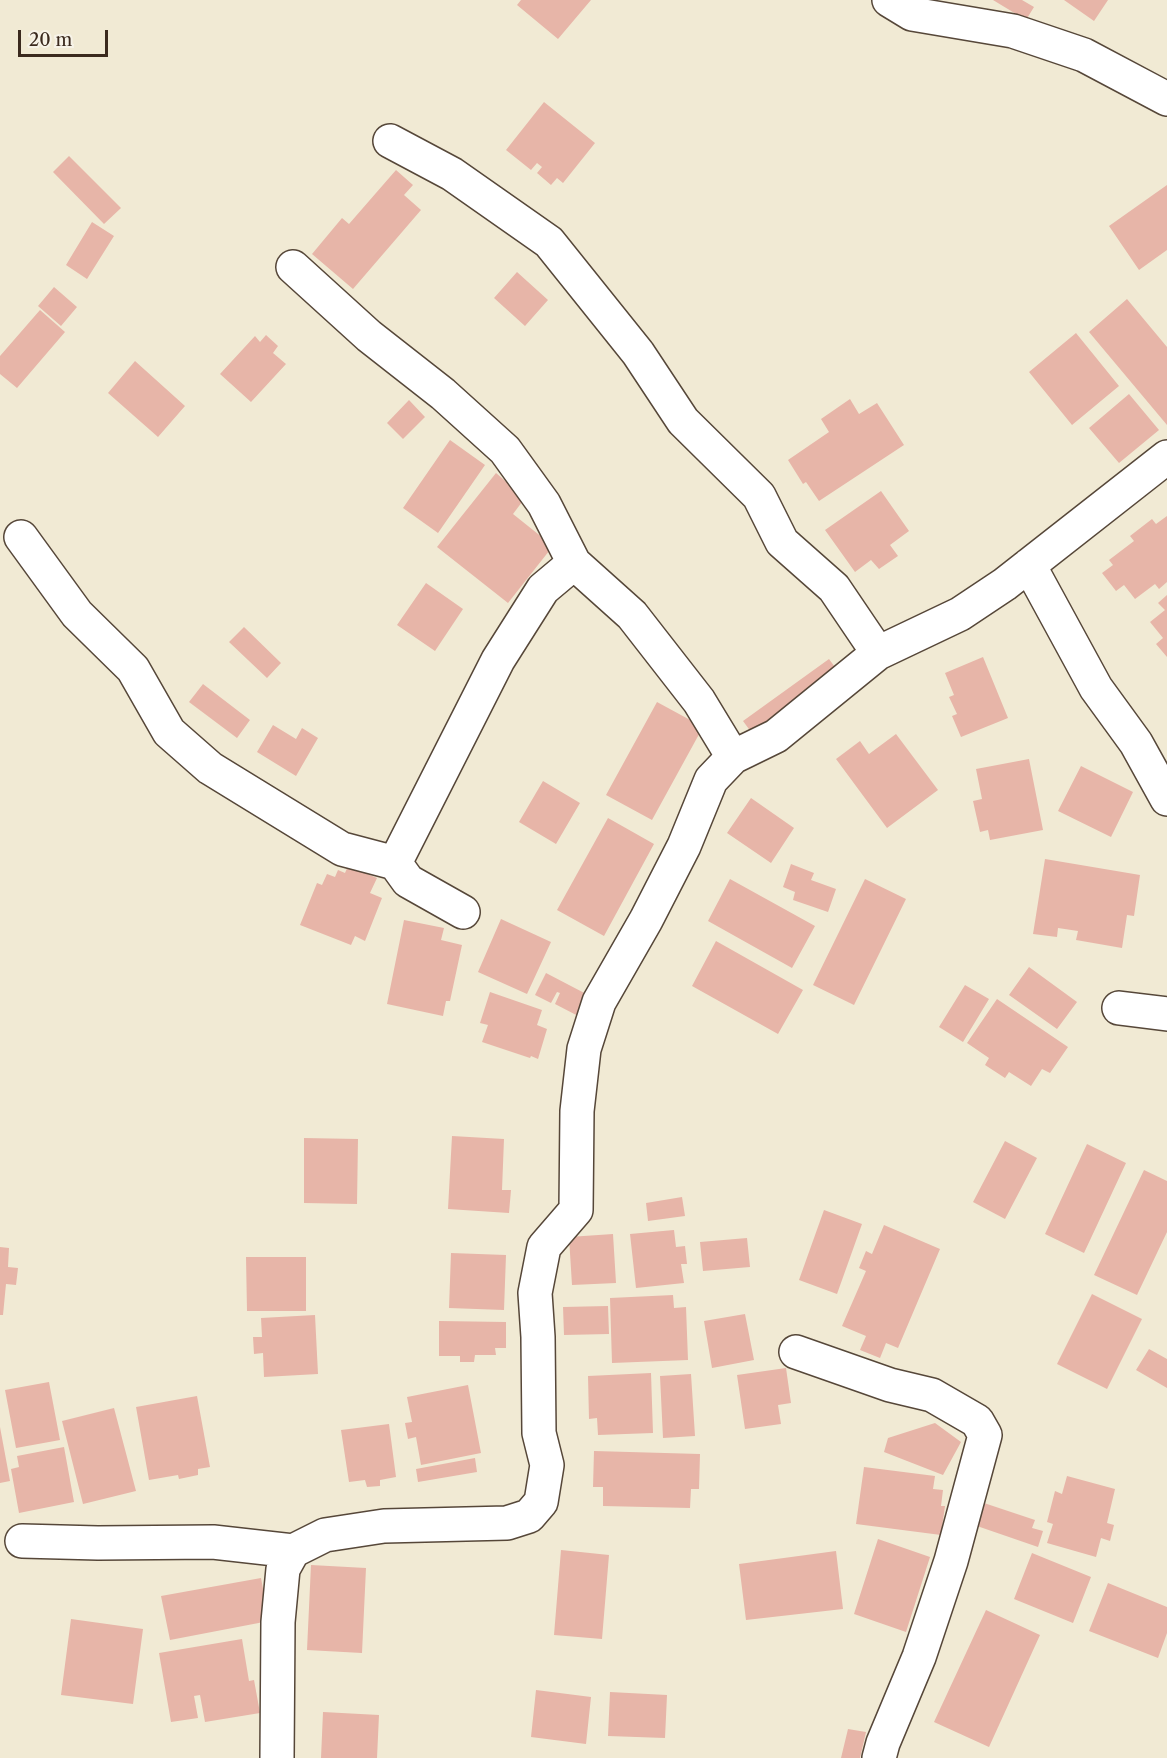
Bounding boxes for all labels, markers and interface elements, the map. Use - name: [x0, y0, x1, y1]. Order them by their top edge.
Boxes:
- scale bar: [21, 18, 111, 56]
- text: 20 m: [29, 29, 72, 51]

